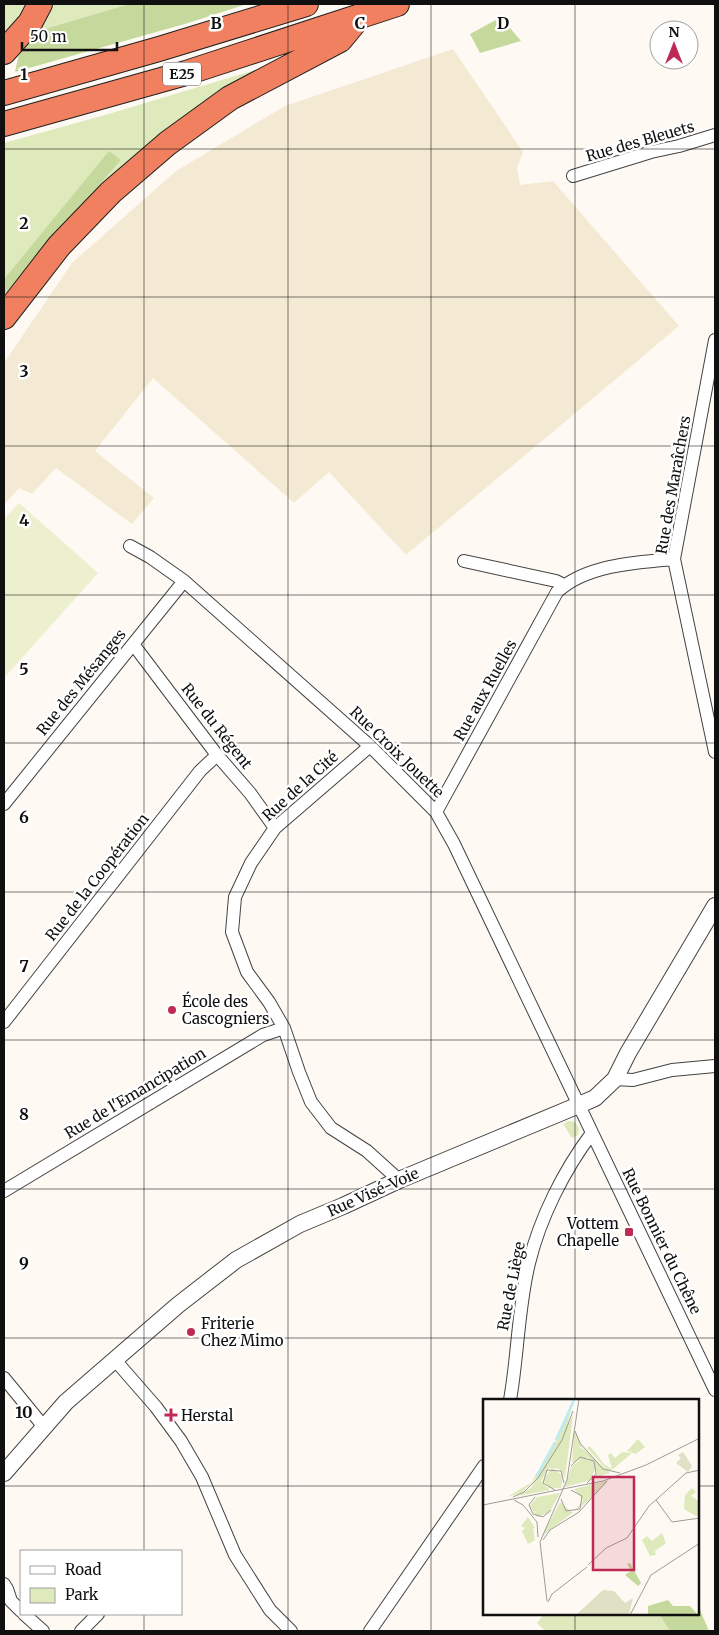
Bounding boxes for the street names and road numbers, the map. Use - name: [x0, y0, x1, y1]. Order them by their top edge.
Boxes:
- road number: E25: [163, 62, 201, 86]
- street label: Rue des Bleuets: [584, 116, 696, 166]
- street label: Rue des Maraîchers: [651, 414, 695, 556]
- street label: Rue des Mésanges: [32, 625, 130, 739]
- street label: Rue aux Ruelles: [449, 636, 521, 744]
- street label: Rue du Régent: [178, 679, 256, 773]
- street label: Rue Croix Jouette: [346, 702, 448, 802]
- street label: Rue de la Cité: [258, 747, 342, 825]
- street label: Rue de la Coopération: [41, 809, 153, 945]
- street label: Rue de l'Emancipation: [61, 1043, 209, 1143]
- street label: Rue Visé-Voie: [324, 1163, 422, 1221]
- street label: Rue Bonnier du Chêne: [618, 1165, 706, 1317]
- street label: Rue de Liège: [493, 1240, 529, 1332]

